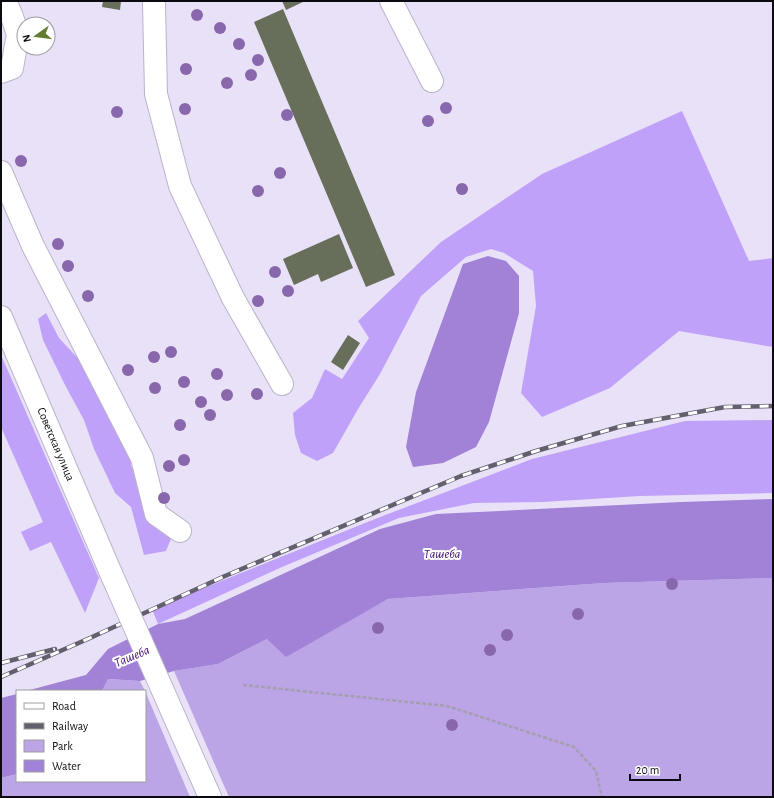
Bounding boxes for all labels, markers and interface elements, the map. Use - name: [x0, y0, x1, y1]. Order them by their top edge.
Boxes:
- north arrow: [16, 16, 56, 56]
- text: N: [21, 33, 33, 43]
- street label: Советская улица: [34, 405, 77, 484]
- water label: Ташеба: [424, 548, 461, 561]
- water label: Ташеба: [113, 644, 152, 670]
- legend: [16, 690, 146, 782]
- text: Road: [52, 700, 76, 712]
- text: Railway: [52, 720, 88, 733]
- text: Park: [52, 740, 73, 752]
- scale bar: [630, 756, 680, 782]
- text: Water: [52, 760, 81, 772]
- text: 20 m: [636, 764, 659, 776]

